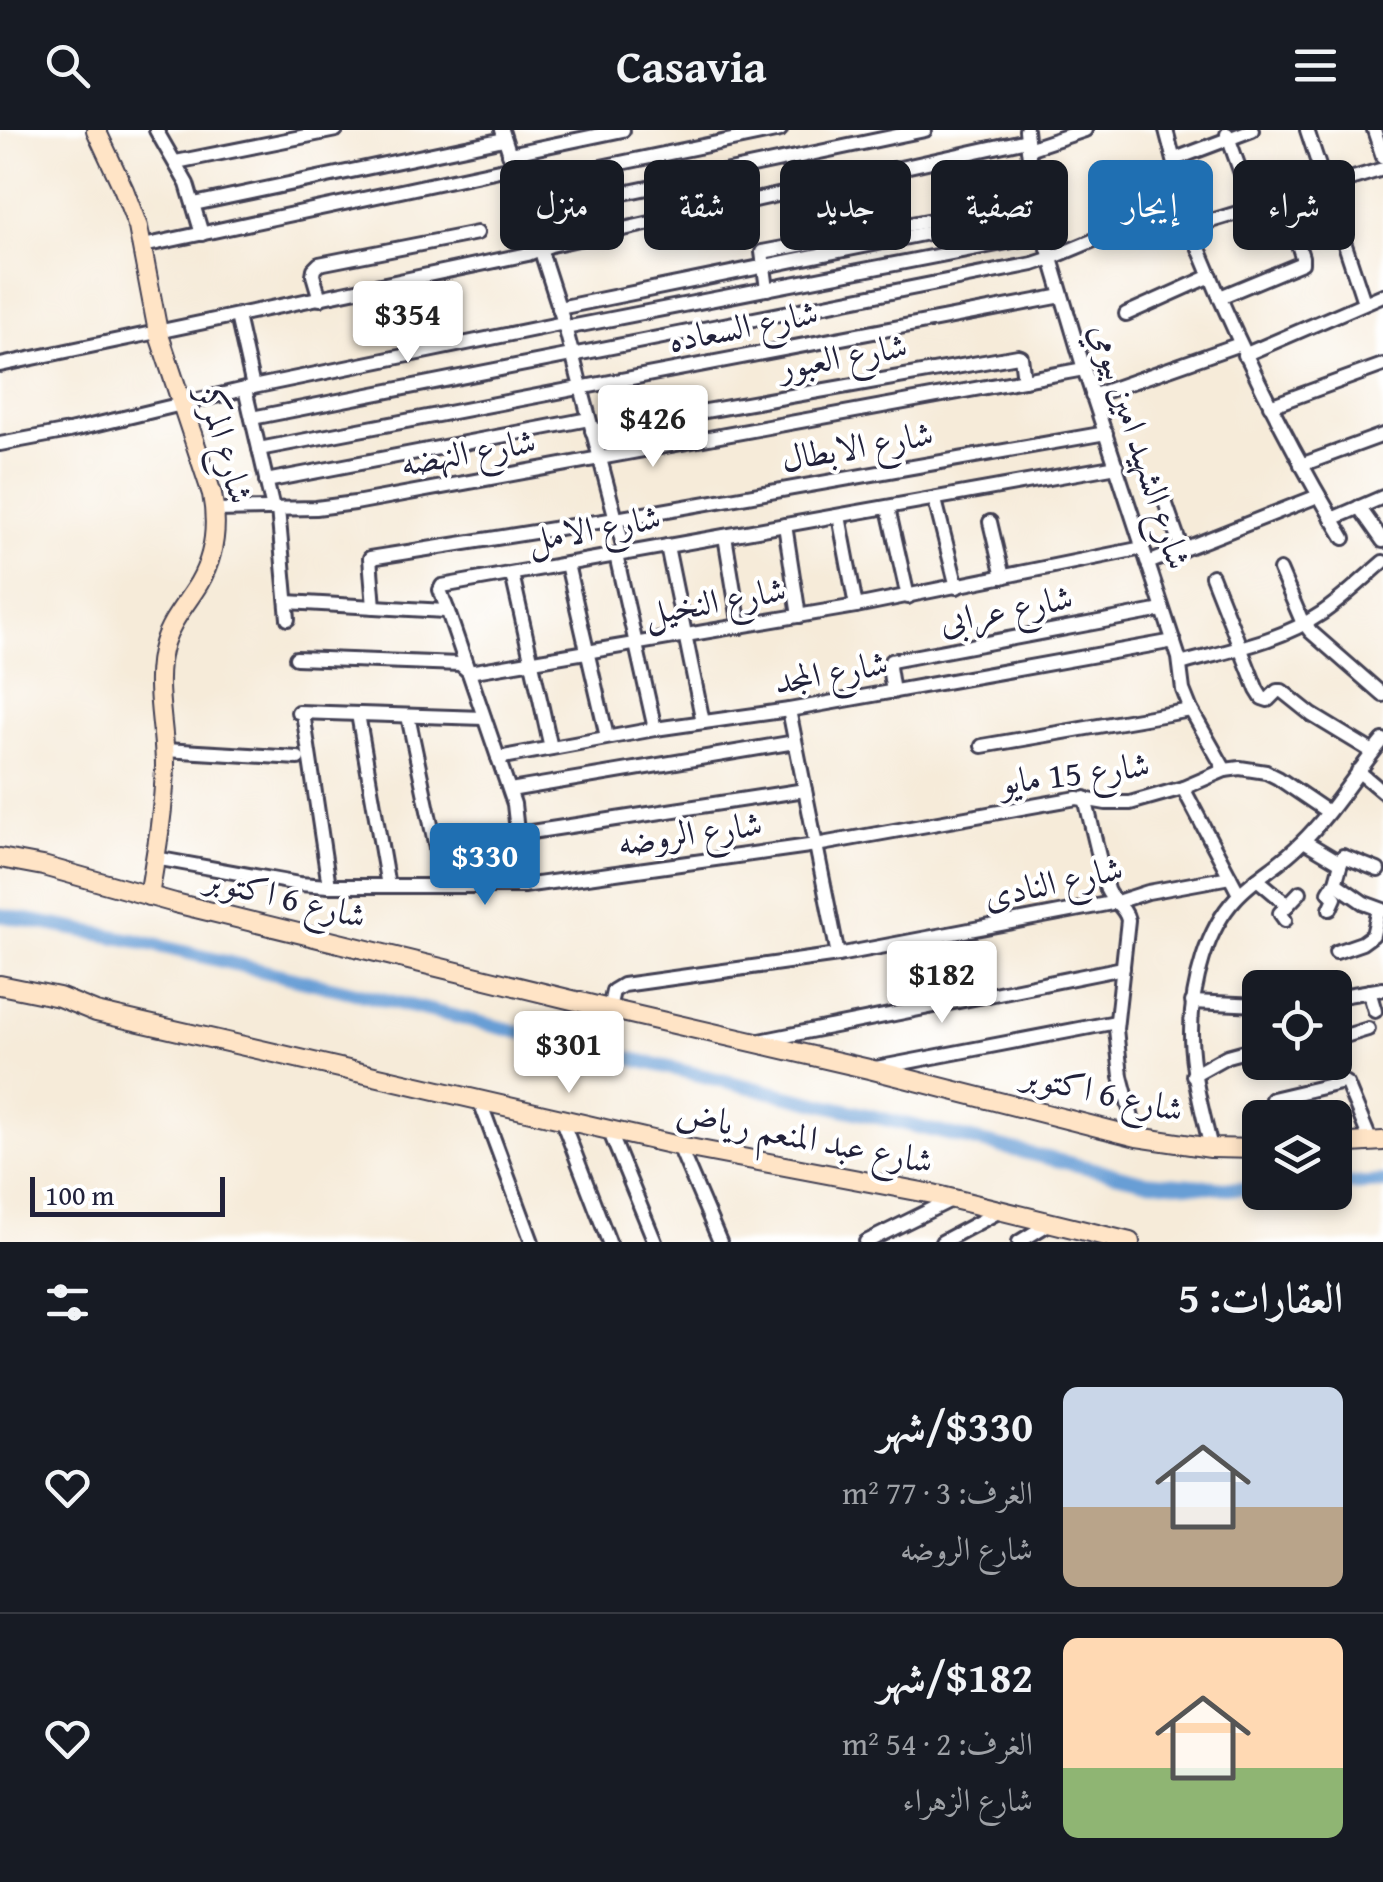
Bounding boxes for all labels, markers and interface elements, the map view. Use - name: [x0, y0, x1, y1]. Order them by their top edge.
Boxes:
- text: Casavia: [616, 33, 767, 98]
- icon: search: [40, 38, 95, 93]
- icon: menu: [1288, 38, 1343, 93]
- chip: منزل: [500, 160, 624, 250]
- chip: شقة: [644, 160, 760, 250]
- chip: جديد: [780, 160, 911, 250]
- chip: تصفية: [931, 160, 1068, 250]
- chip: إيجار: [1088, 160, 1213, 250]
- chip: شراء: [1233, 160, 1355, 250]
- pin: $354: [349, 281, 467, 366]
- street label: شارع السعاده: [664, 286, 823, 369]
- text: $354: [375, 290, 441, 337]
- street label: شارع الشهيد امين بيومي: [1074, 316, 1205, 577]
- street label: شارع العبور: [772, 319, 912, 396]
- street label: شارع المركز: [181, 377, 267, 511]
- pin: $426: [594, 385, 712, 470]
- text: $426: [620, 394, 686, 441]
- street label: شارع الابطال: [777, 407, 938, 488]
- street label: شارع النهضه: [396, 415, 540, 492]
- street label: شارع الامل: [523, 491, 665, 568]
- street label: شارع النخيل: [640, 563, 791, 642]
- street label: شارع عرابى: [935, 571, 1078, 650]
- street label: شارع المجد: [770, 636, 893, 711]
- street label: شارع 15 مايو: [994, 738, 1153, 811]
- street label: شارع الروضه: [614, 797, 766, 872]
- pin: $330: [426, 823, 544, 908]
- text: $330: [452, 832, 518, 879]
- street label: شارع النادى: [979, 842, 1128, 925]
- street label: شارع 6 اكتوبر: [197, 851, 372, 945]
- pin: $182: [883, 941, 1001, 1026]
- text: $182: [909, 950, 975, 997]
- map controls: [1242, 970, 1352, 1210]
- button: locate: [1242, 970, 1352, 1080]
- pin: $301: [510, 1011, 628, 1096]
- text: $301: [536, 1020, 602, 1067]
- street label: شارع 6 اكتوبر: [1014, 1048, 1189, 1139]
- street label: شارع عبد المنعم رياض: [671, 1087, 938, 1194]
- button: layers: [1242, 1100, 1352, 1210]
- scale bar: [30, 1172, 225, 1216]
- text: 100 m: [45, 1174, 114, 1215]
- text: العقارات: 5: [1178, 1266, 1343, 1327]
- icon: filters: [40, 1275, 95, 1330]
- text: $330/شهر: [878, 1395, 1033, 1456]
- icon: home: [1143, 1427, 1263, 1547]
- icon: heart: [40, 1460, 95, 1515]
- text: الغرف: 3 · 77 m²: [842, 1469, 1033, 1516]
- text: شارع الروضه: [900, 1525, 1033, 1572]
- text: $182/شهر: [878, 1646, 1033, 1707]
- icon: home: [1143, 1678, 1263, 1798]
- icon: heart: [40, 1711, 95, 1766]
- text: الغرف: 2 · 54 m²: [842, 1720, 1033, 1767]
- text: شارع الزهراء: [903, 1776, 1033, 1823]

